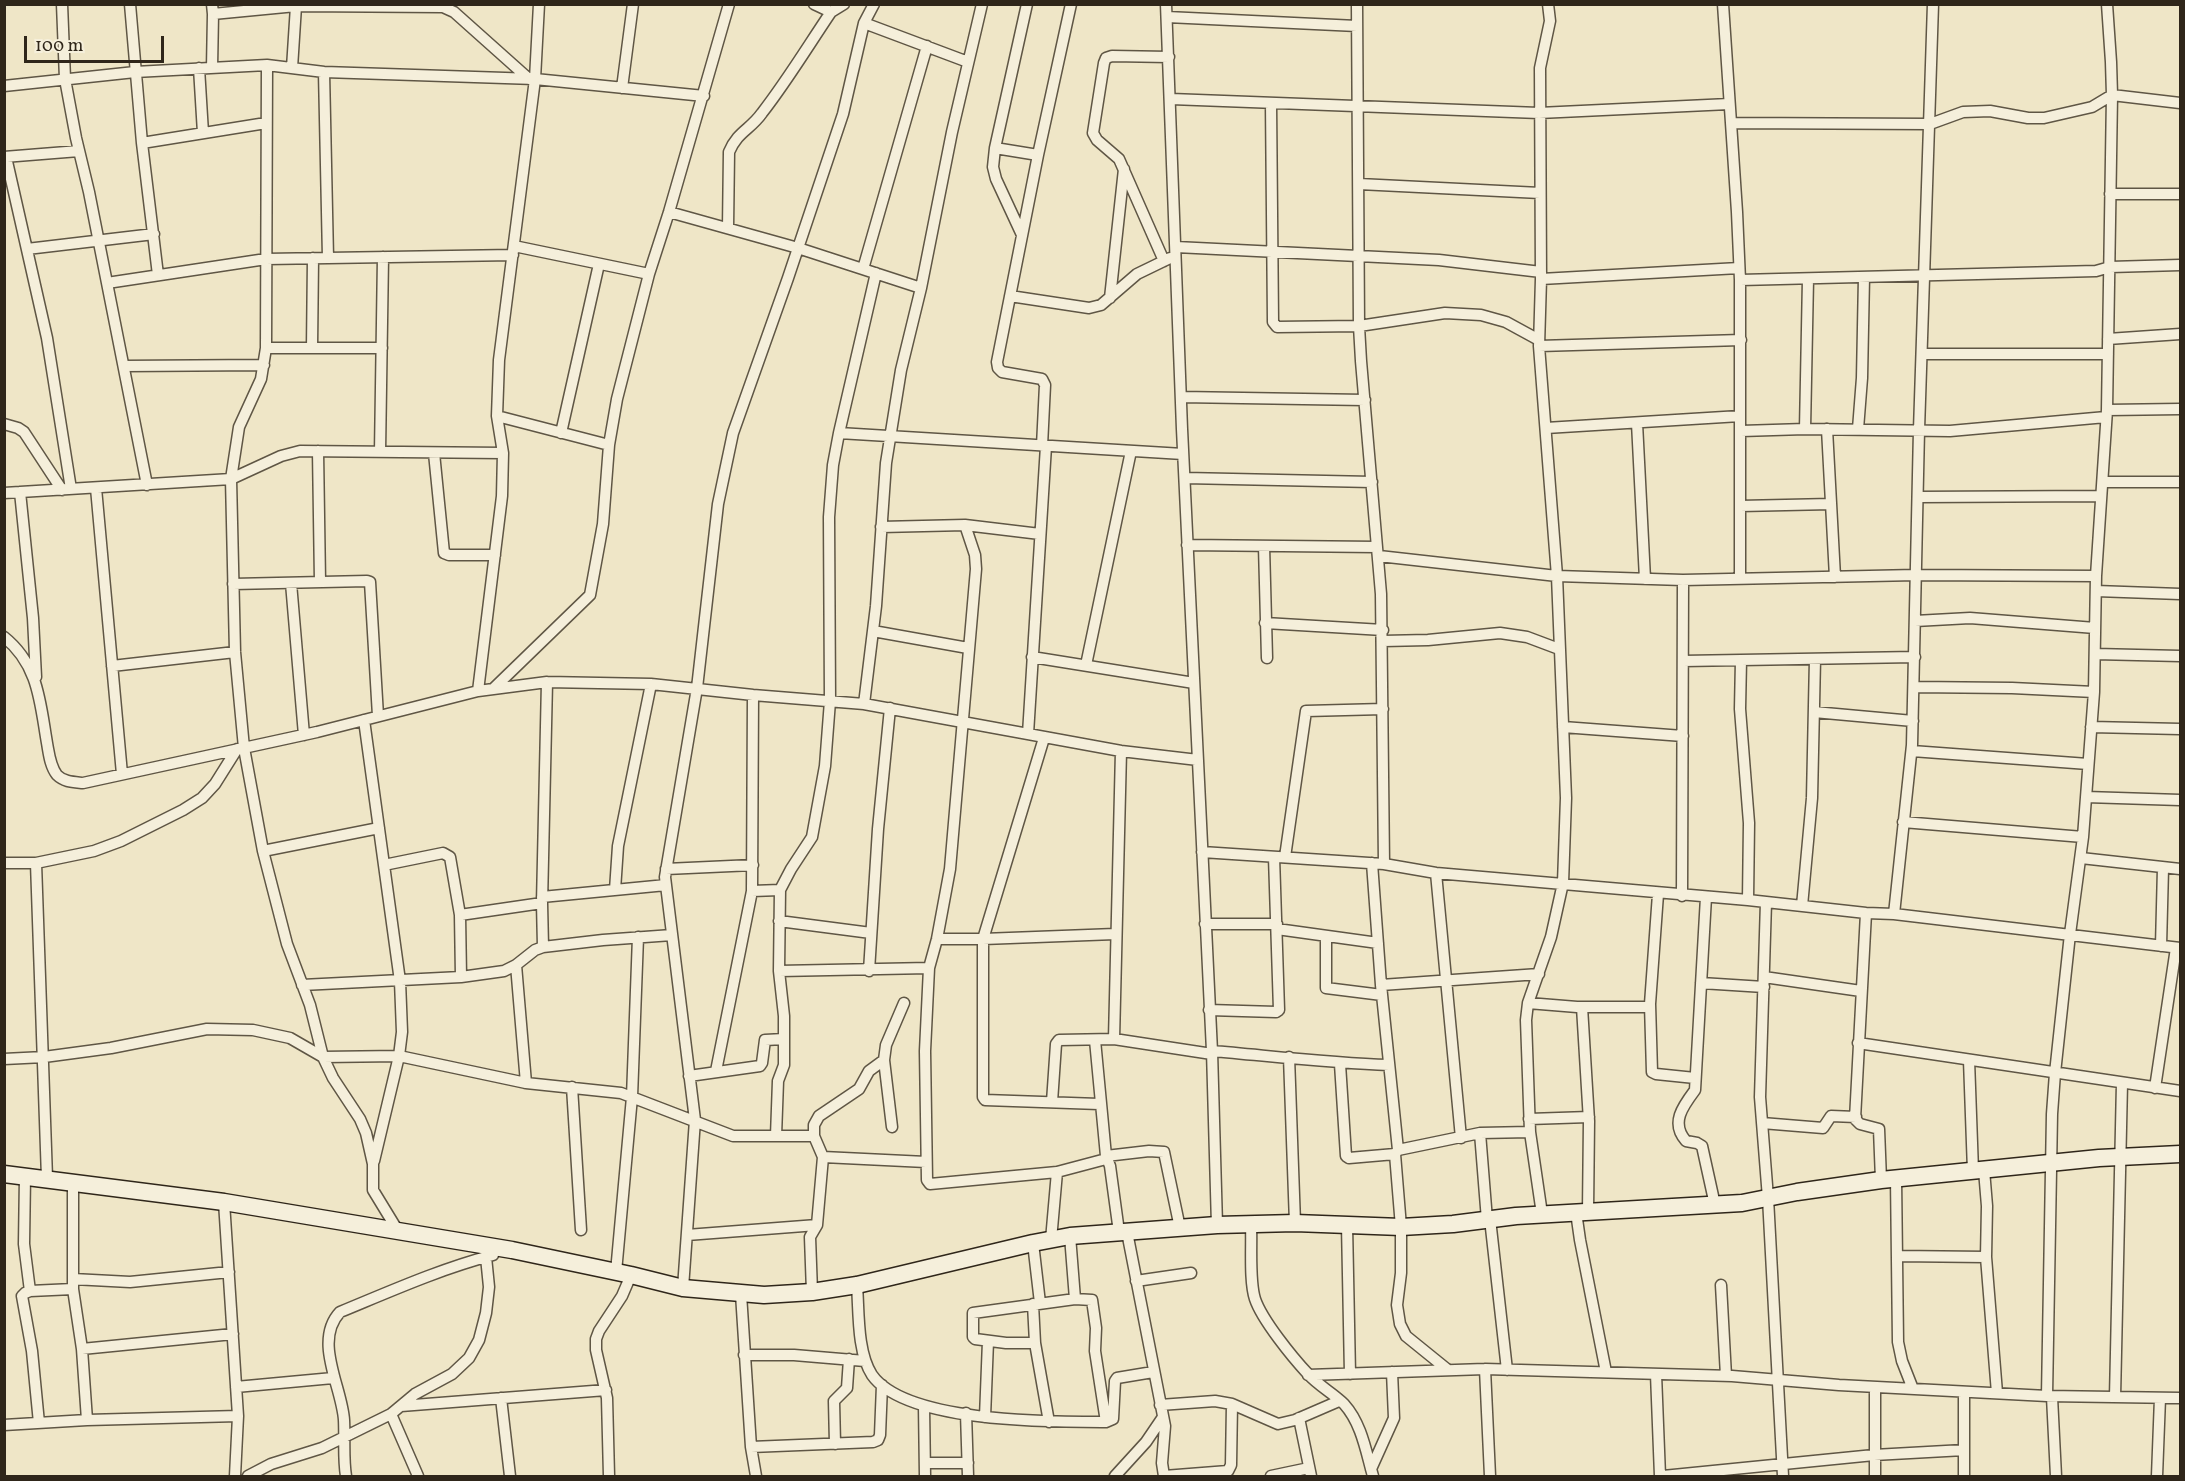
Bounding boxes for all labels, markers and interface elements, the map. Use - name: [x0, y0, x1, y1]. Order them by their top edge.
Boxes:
- scale bar: [27, 24, 166, 62]
- text: 100 m: [35, 34, 84, 59]

